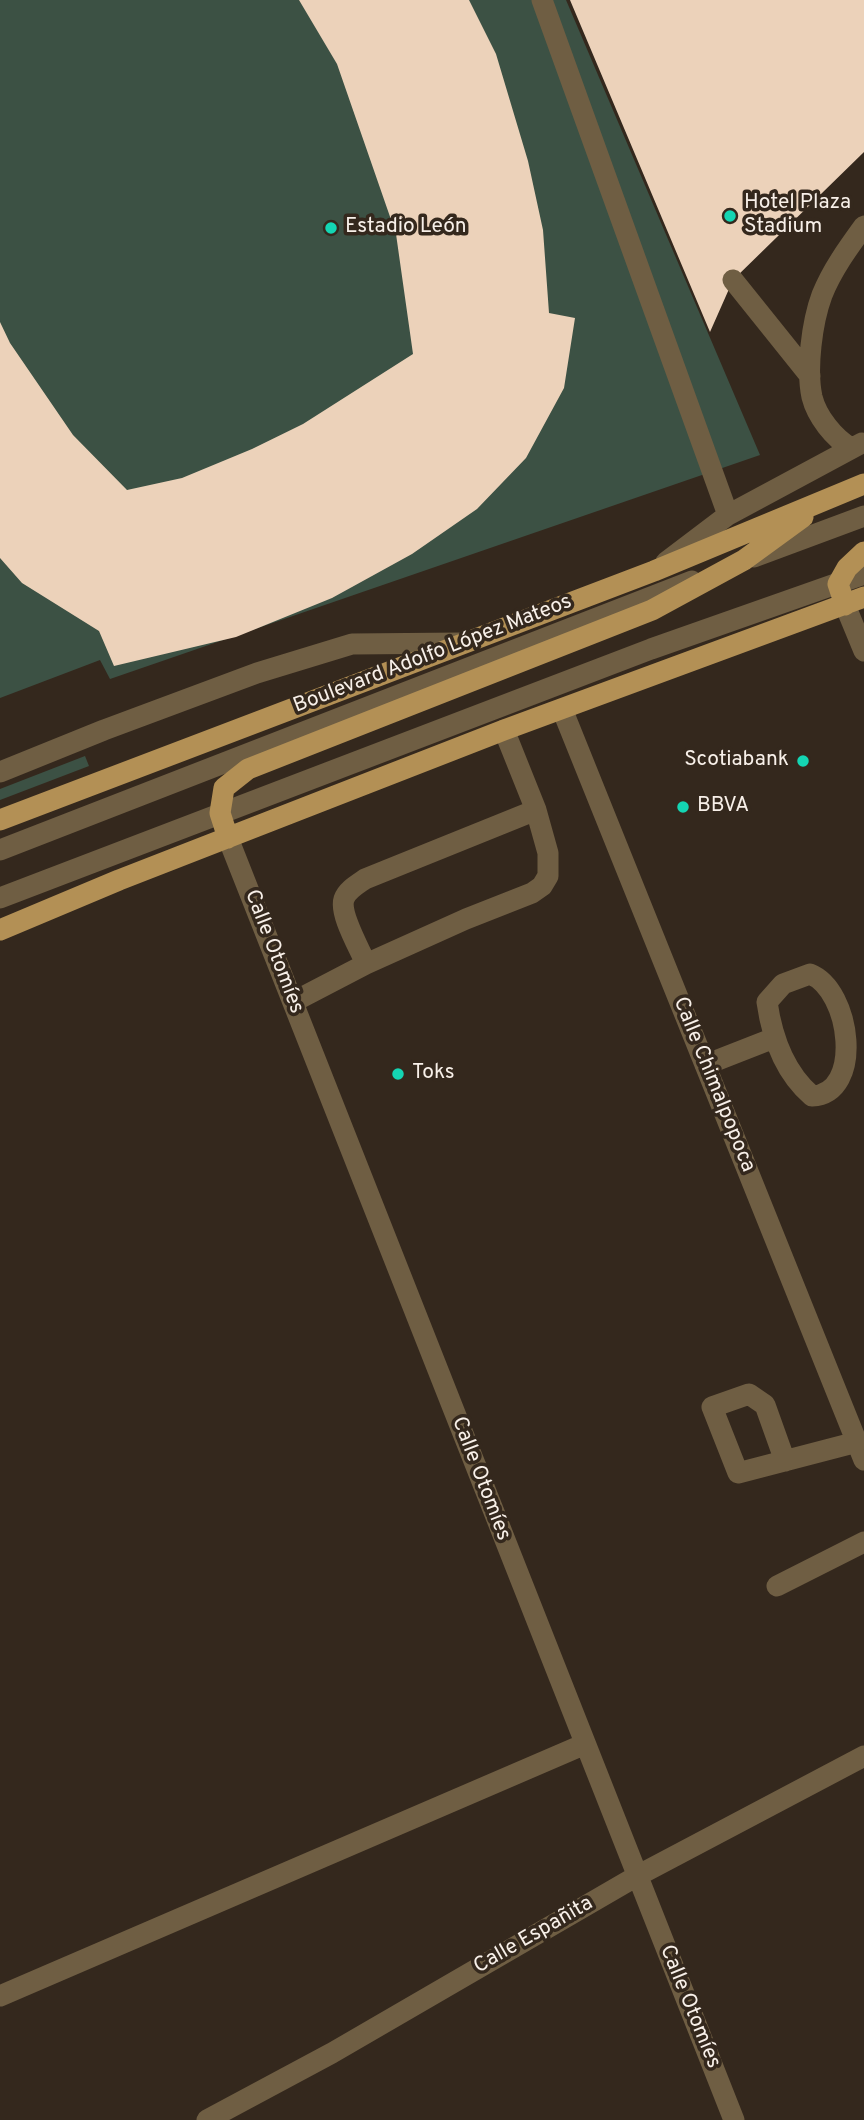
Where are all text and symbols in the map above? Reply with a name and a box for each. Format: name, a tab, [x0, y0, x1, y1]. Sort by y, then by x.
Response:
place label: Hotel Plaza Stadium	[744, 191, 851, 241]
marker: Hotel Plaza Stadium	[722, 208, 738, 224]
place label: Estadio León	[345, 215, 467, 241]
marker: Estadio León	[323, 220, 339, 236]
street label: Boulevard Adolfo López Mateos	[290, 590, 576, 720]
place label: Scotiabank	[684, 748, 789, 774]
marker: Scotiabank	[795, 753, 811, 769]
place label: BBVA	[697, 794, 749, 820]
marker: BBVA	[675, 799, 691, 815]
street label: Calle Otomíes	[238, 887, 308, 1017]
street label: Calle Chimalpopoca	[666, 994, 760, 1176]
place label: Toks	[412, 1061, 455, 1087]
marker: Toks	[390, 1066, 406, 1082]
street label: Calle Otomíes	[445, 1414, 515, 1544]
street label: Calle Españita	[470, 1892, 598, 1980]
street label: Calle Otomíes	[653, 1942, 725, 2072]

